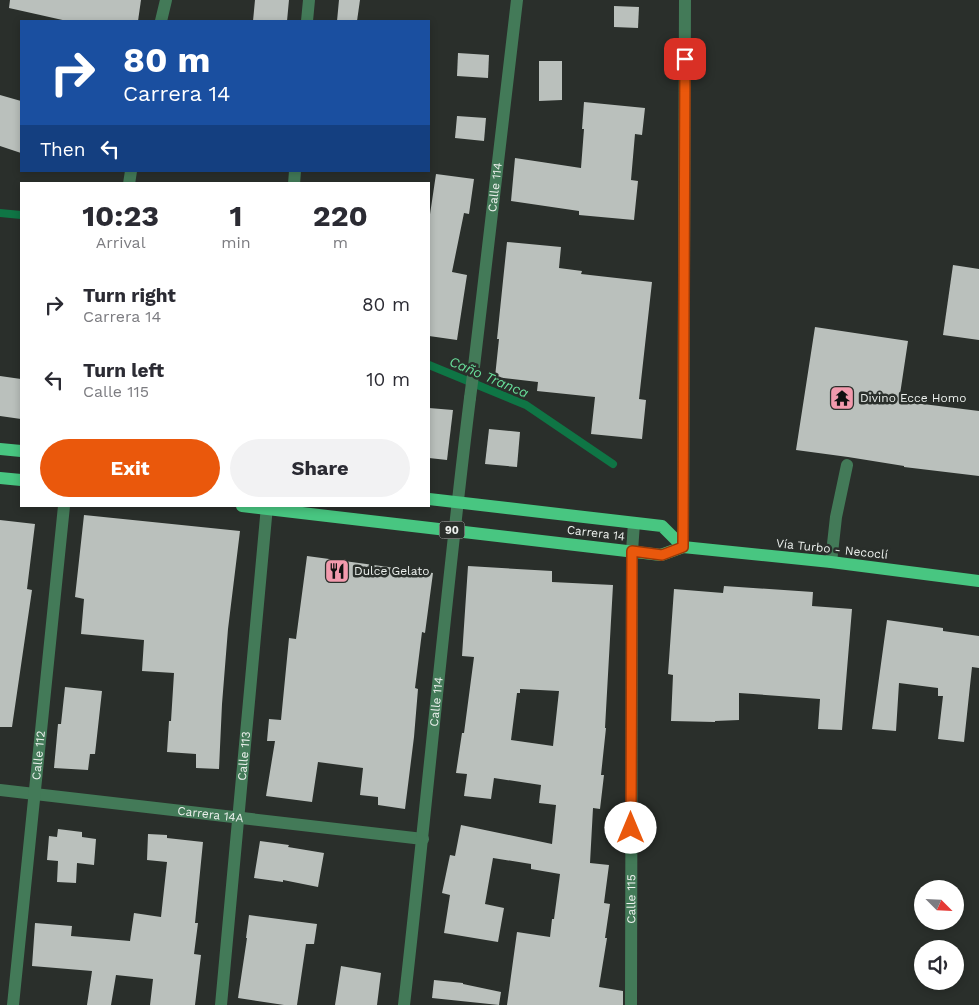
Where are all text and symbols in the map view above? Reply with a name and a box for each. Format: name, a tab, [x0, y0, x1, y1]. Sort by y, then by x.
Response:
pin	[664, 38, 706, 80]
text: 80 m	[123, 39, 210, 81]
icon: right	[40, 40, 105, 105]
icon: arrive	[671, 45, 699, 73]
text: Carrera 14	[123, 81, 231, 106]
icon: left	[96, 135, 124, 163]
text: Then	[40, 138, 86, 161]
street label: Calle 114	[485, 162, 505, 213]
text: 10:23	[82, 198, 159, 233]
text: 1	[229, 198, 242, 233]
text: 220	[313, 198, 368, 233]
text: Arrival	[96, 233, 146, 252]
text: min	[221, 233, 251, 252]
text: m	[333, 233, 348, 252]
text: Turn right	[83, 284, 176, 307]
icon: right	[40, 291, 68, 319]
text: 80 m	[362, 293, 410, 316]
text: Carrera 14	[83, 307, 161, 326]
water label: Caño Tranca	[447, 353, 531, 401]
text: Turn left	[83, 359, 164, 382]
icon: left	[40, 366, 68, 394]
text: 10 m	[366, 368, 410, 391]
text: Calle 115	[83, 382, 149, 401]
temple icon: Divino Ecce Homo	[829, 385, 855, 411]
place label: Divino Ecce Homo	[860, 391, 966, 405]
button: Exit	[40, 439, 220, 497]
button: Share	[230, 439, 410, 497]
road number: 90	[440, 522, 464, 538]
street label: Carrera 14	[566, 522, 626, 544]
street label: Vía Turbo - Necoclí	[775, 536, 889, 562]
restaurant icon: Dulce Gelato	[324, 558, 350, 584]
place label: Dulce Gelato	[354, 564, 430, 578]
street label: Calle 114	[427, 676, 446, 727]
street label: Calle 112	[29, 730, 48, 781]
street label: Calle 113	[235, 731, 253, 781]
position arrow	[604, 801, 656, 853]
street label: Carrera 14A	[177, 804, 245, 825]
street label: Calle 115	[624, 874, 638, 924]
north arrow	[914, 880, 964, 930]
map controls	[914, 880, 964, 990]
button: sound	[914, 940, 964, 990]

